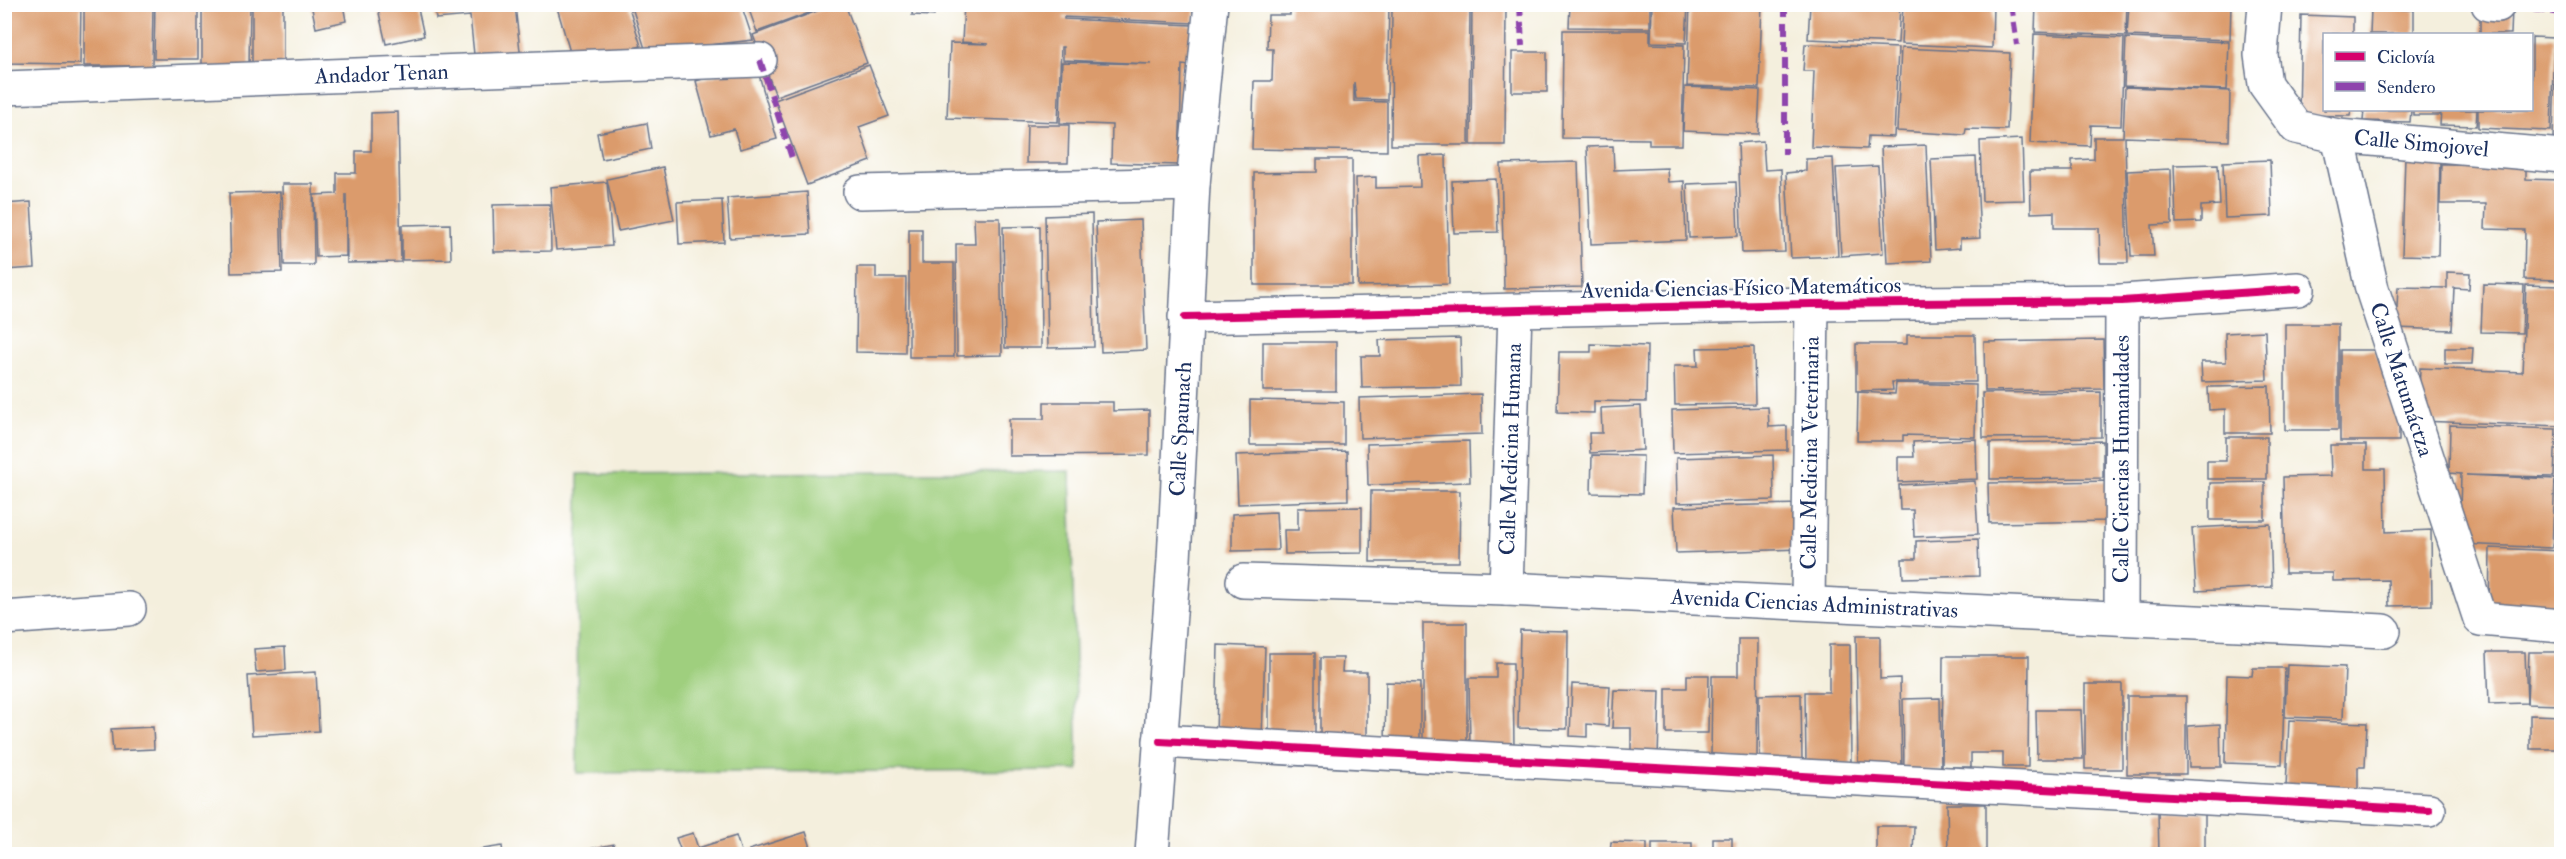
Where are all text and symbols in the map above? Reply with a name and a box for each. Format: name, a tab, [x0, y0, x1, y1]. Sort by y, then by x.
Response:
legend	[2323, 33, 2533, 111]
text: Ciclovía	[2377, 46, 2436, 69]
street label: Andador Tenan	[313, 58, 449, 91]
text: Sendero	[2377, 76, 2436, 99]
street label: Calle Simojovel	[2353, 123, 2490, 163]
street label: Avenida Ciencias Físico Matemáticos	[1580, 271, 1901, 305]
street label: Calle Matumáctza	[2363, 299, 2440, 461]
street label: Calle Medicina Veterinaria	[1794, 335, 1826, 570]
street label: Calle Ciencias Humanidades	[2107, 335, 2136, 583]
street label: Calle Medicina Humana	[1493, 342, 1528, 556]
street label: Calle Spaunach	[1163, 361, 1198, 497]
street label: Avenida Ciencias Administrativas	[1669, 583, 1959, 625]

